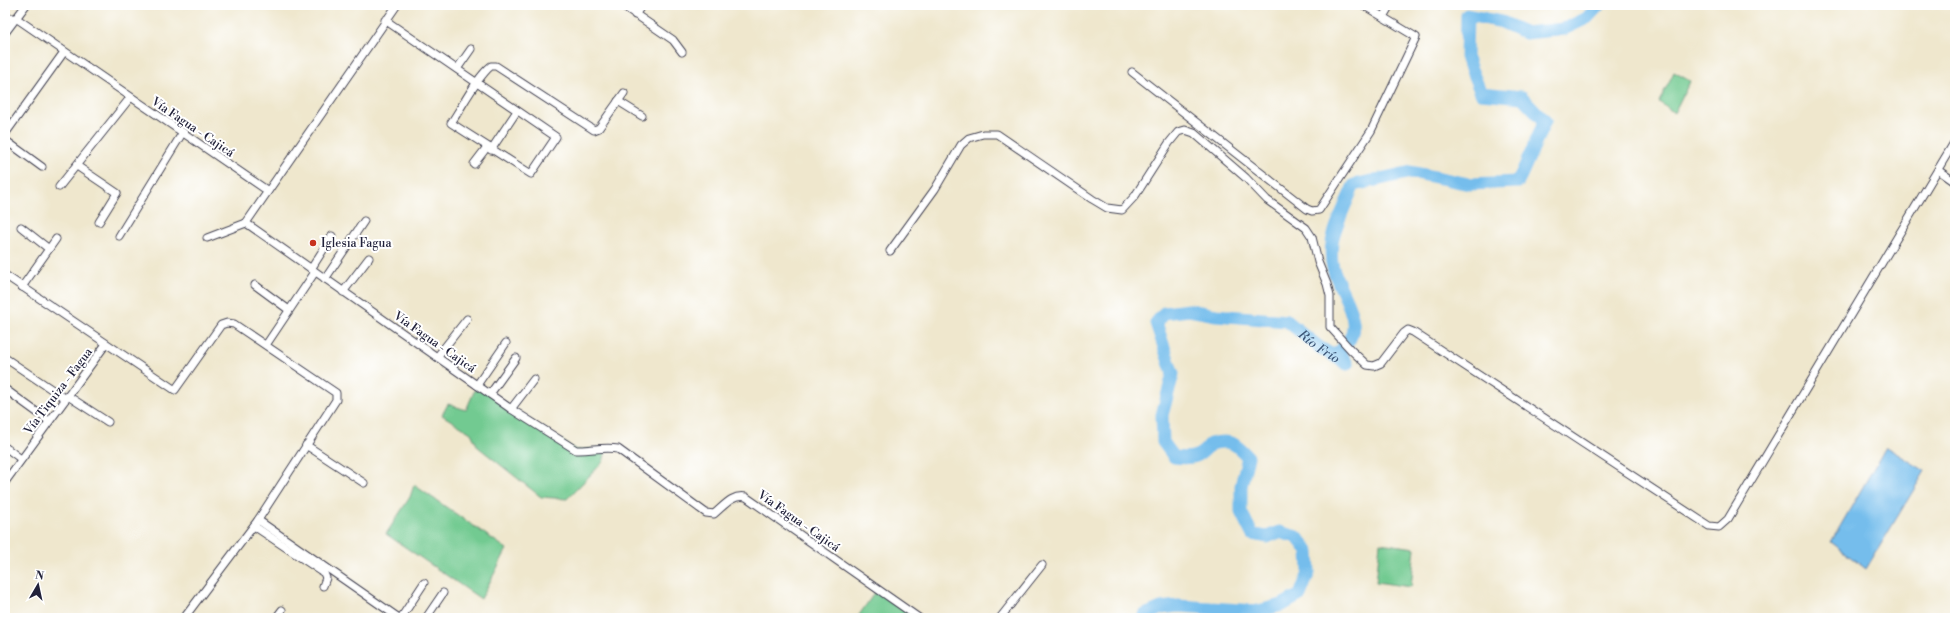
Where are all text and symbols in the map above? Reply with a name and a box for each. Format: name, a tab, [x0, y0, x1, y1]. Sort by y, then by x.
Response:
street label: Vía Fagua - Cajicá	[148, 94, 238, 161]
place label: Iglesia Fagua	[321, 236, 392, 251]
marker: Iglesia Fagua	[308, 238, 318, 248]
street label: Vía Fagua - Cajicá	[390, 308, 479, 377]
water label: Río Frío	[1294, 326, 1343, 367]
street label: Vía Tiquiza - Fagua	[20, 344, 96, 438]
street label: Vía Fagua - Cajicá	[754, 487, 843, 556]
north arrow	[18, 565, 58, 605]
text: N	[34, 569, 45, 584]

